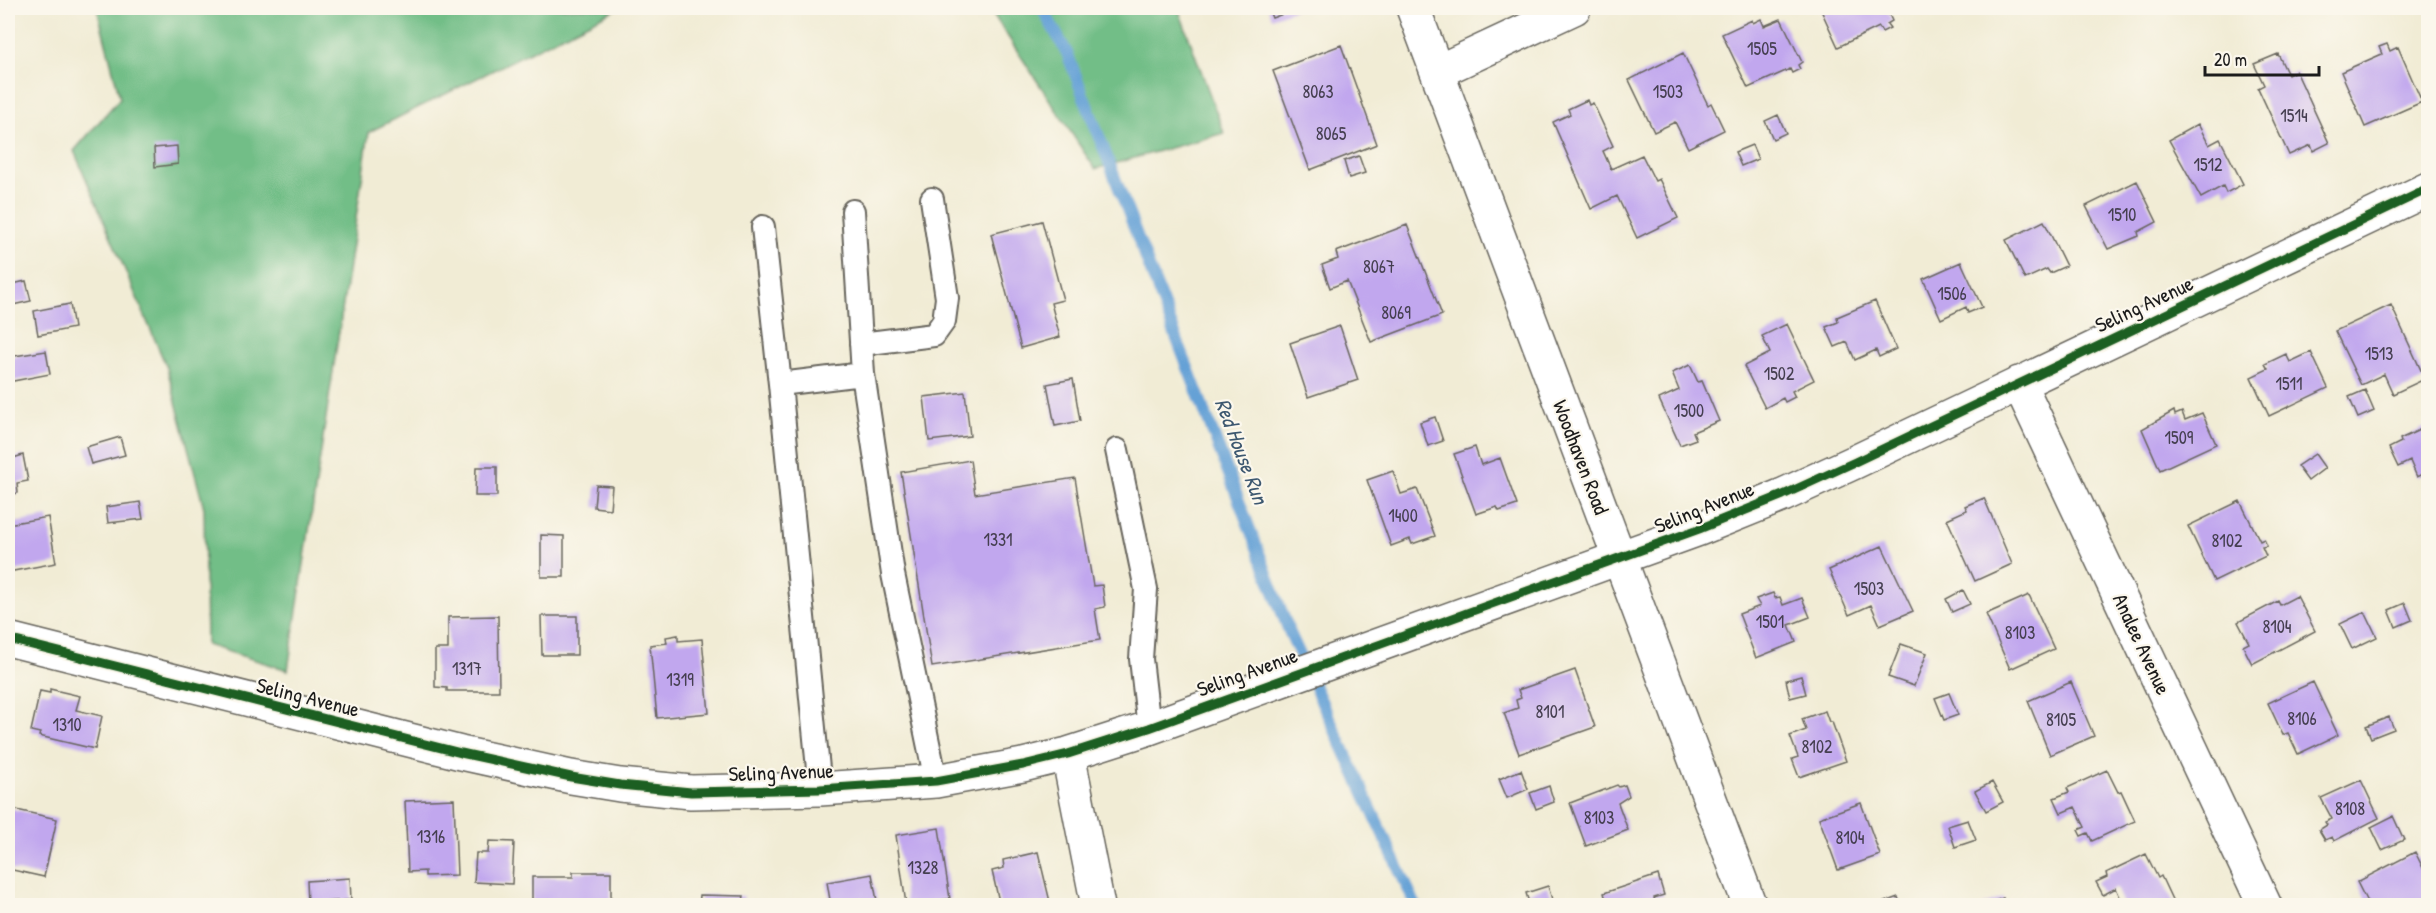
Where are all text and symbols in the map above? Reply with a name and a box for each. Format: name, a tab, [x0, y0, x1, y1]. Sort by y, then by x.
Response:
house number: 1505	[1747, 36, 1777, 61]
scale bar	[2205, 39, 2319, 77]
text: 20 m	[2214, 47, 2247, 72]
house number: 8063	[1302, 79, 1334, 104]
house number: 1503	[1653, 79, 1683, 104]
house number: 1514	[2280, 103, 2308, 128]
house number: 8065	[1316, 121, 1347, 146]
house number: 1512	[2193, 152, 2223, 177]
house number: 1510	[2108, 202, 2136, 227]
house number: 8067	[1363, 254, 1395, 279]
street label: Seling Avenue	[2090, 269, 2198, 339]
house number: 1506	[1937, 281, 1967, 306]
house number: 8069	[1381, 300, 1411, 325]
house number: 1513	[2365, 341, 2393, 366]
house number: 1502	[1764, 361, 1795, 386]
house number: 1511	[2275, 371, 2303, 396]
water label: Red House Run	[1208, 394, 1277, 510]
street label: Woodhaven Road	[1546, 396, 1616, 518]
house number: 1500	[1674, 398, 1704, 423]
house number: 1509	[2165, 425, 2194, 450]
street label: Seling Avenue	[1650, 474, 1758, 540]
house number: 1400	[1388, 503, 1418, 528]
house number: 1331	[983, 527, 1013, 552]
house number: 8102	[2212, 528, 2243, 553]
house number: 1503	[1854, 576, 1884, 601]
street label: Analee Avenue	[2106, 589, 2178, 699]
house number: 1501	[1756, 609, 1784, 634]
house number: 8104	[2262, 614, 2292, 639]
house number: 8103	[2005, 620, 2035, 645]
street label: Seling Avenue	[1193, 640, 1301, 704]
house number: 1317	[452, 656, 482, 681]
house number: 1319	[666, 667, 694, 692]
street label: Seling Avenue	[253, 670, 363, 724]
house number: 8101	[1536, 699, 1564, 724]
house number: 8106	[2287, 706, 2317, 731]
house number: 8105	[2046, 707, 2076, 732]
house number: 1310	[52, 712, 82, 737]
house number: 8102	[1802, 734, 1833, 759]
street label: Seling Avenue	[728, 756, 834, 788]
house number: 8108	[2335, 796, 2365, 821]
house number: 8103	[1584, 805, 1614, 830]
house number: 1316	[417, 824, 445, 849]
house number: 8104	[1835, 825, 1865, 850]
house number: 1328	[908, 855, 939, 880]

